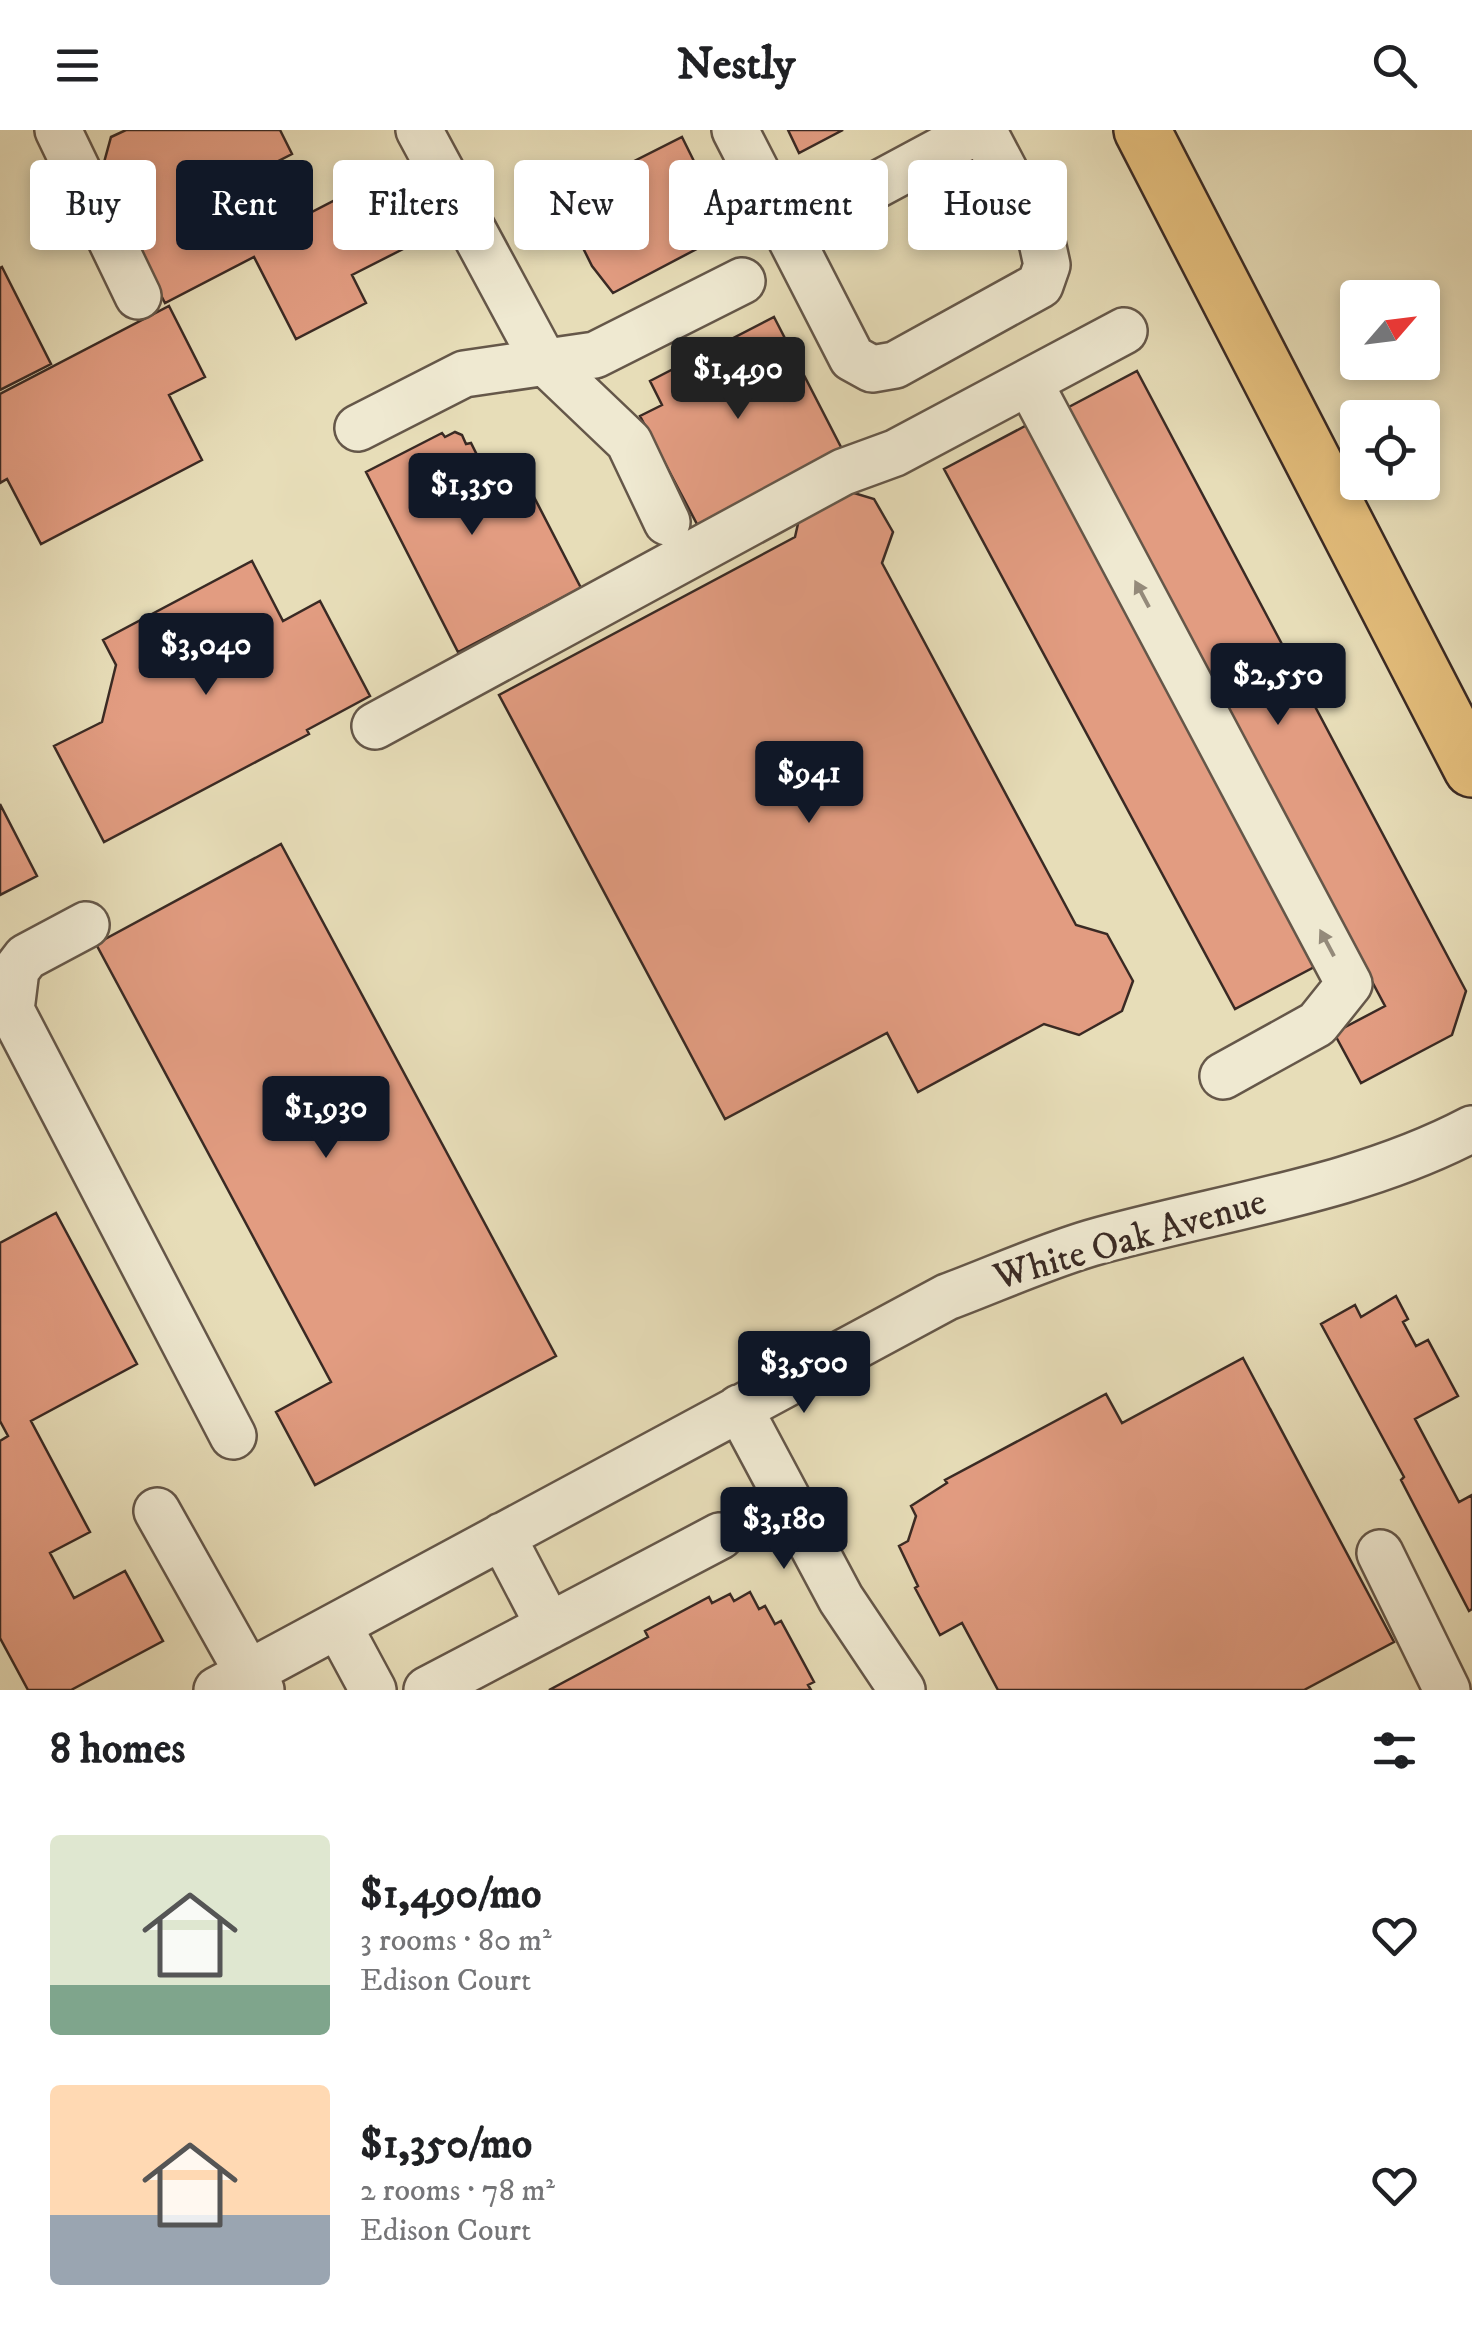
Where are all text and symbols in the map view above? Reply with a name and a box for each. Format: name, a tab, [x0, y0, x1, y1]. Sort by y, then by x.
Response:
text: Nestly	[677, 37, 795, 93]
icon: menu	[50, 38, 105, 93]
icon: search	[1367, 38, 1422, 93]
chip: Buy	[30, 160, 156, 250]
chip: Rent	[176, 160, 313, 250]
chip: Filters	[333, 160, 494, 250]
chip: New	[514, 160, 649, 250]
chip: Apartment	[669, 160, 888, 250]
chip: House	[908, 160, 1067, 250]
north arrow	[1340, 280, 1440, 380]
map controls	[1340, 280, 1440, 500]
pin: $1,490	[657, 337, 819, 422]
text: $1,490	[693, 349, 783, 389]
button: locate	[1340, 400, 1440, 500]
pin: $1,350	[391, 453, 553, 538]
text: $1,350	[431, 465, 513, 505]
one-way arrow	[1134, 580, 1151, 609]
pin: $3,040	[125, 613, 287, 698]
text: $3,040	[161, 625, 251, 665]
pin: $2,550	[1197, 643, 1359, 728]
text: $2,550	[1233, 655, 1323, 695]
pin: $941	[750, 741, 868, 826]
text: $941	[777, 753, 841, 793]
one-way arrow	[1319, 929, 1336, 958]
pin: $1,930	[245, 1076, 407, 1161]
text: $1,930	[285, 1088, 367, 1128]
street label: White Oak Avenue	[987, 1178, 1272, 1302]
pin: $3,500	[723, 1331, 885, 1416]
text: $3,500	[760, 1343, 848, 1383]
pin: $3,180	[703, 1487, 865, 1572]
text: $3,180	[743, 1499, 826, 1539]
icon: filters	[1367, 1723, 1422, 1778]
text: 8 homes	[50, 1724, 185, 1776]
text: $1,490/mo	[360, 1869, 541, 1921]
icon: home	[130, 1875, 250, 1995]
icon: heart	[1367, 1908, 1422, 1963]
text: 3 rooms · 80 m²	[360, 1921, 552, 1961]
text: Edison Court	[360, 1961, 531, 2001]
text: $1,350/mo	[360, 2119, 532, 2171]
icon: home	[130, 2125, 250, 2245]
icon: heart	[1367, 2158, 1422, 2213]
text: 2 rooms · 78 m²	[360, 2171, 555, 2211]
text: Edison Court	[360, 2211, 531, 2251]

